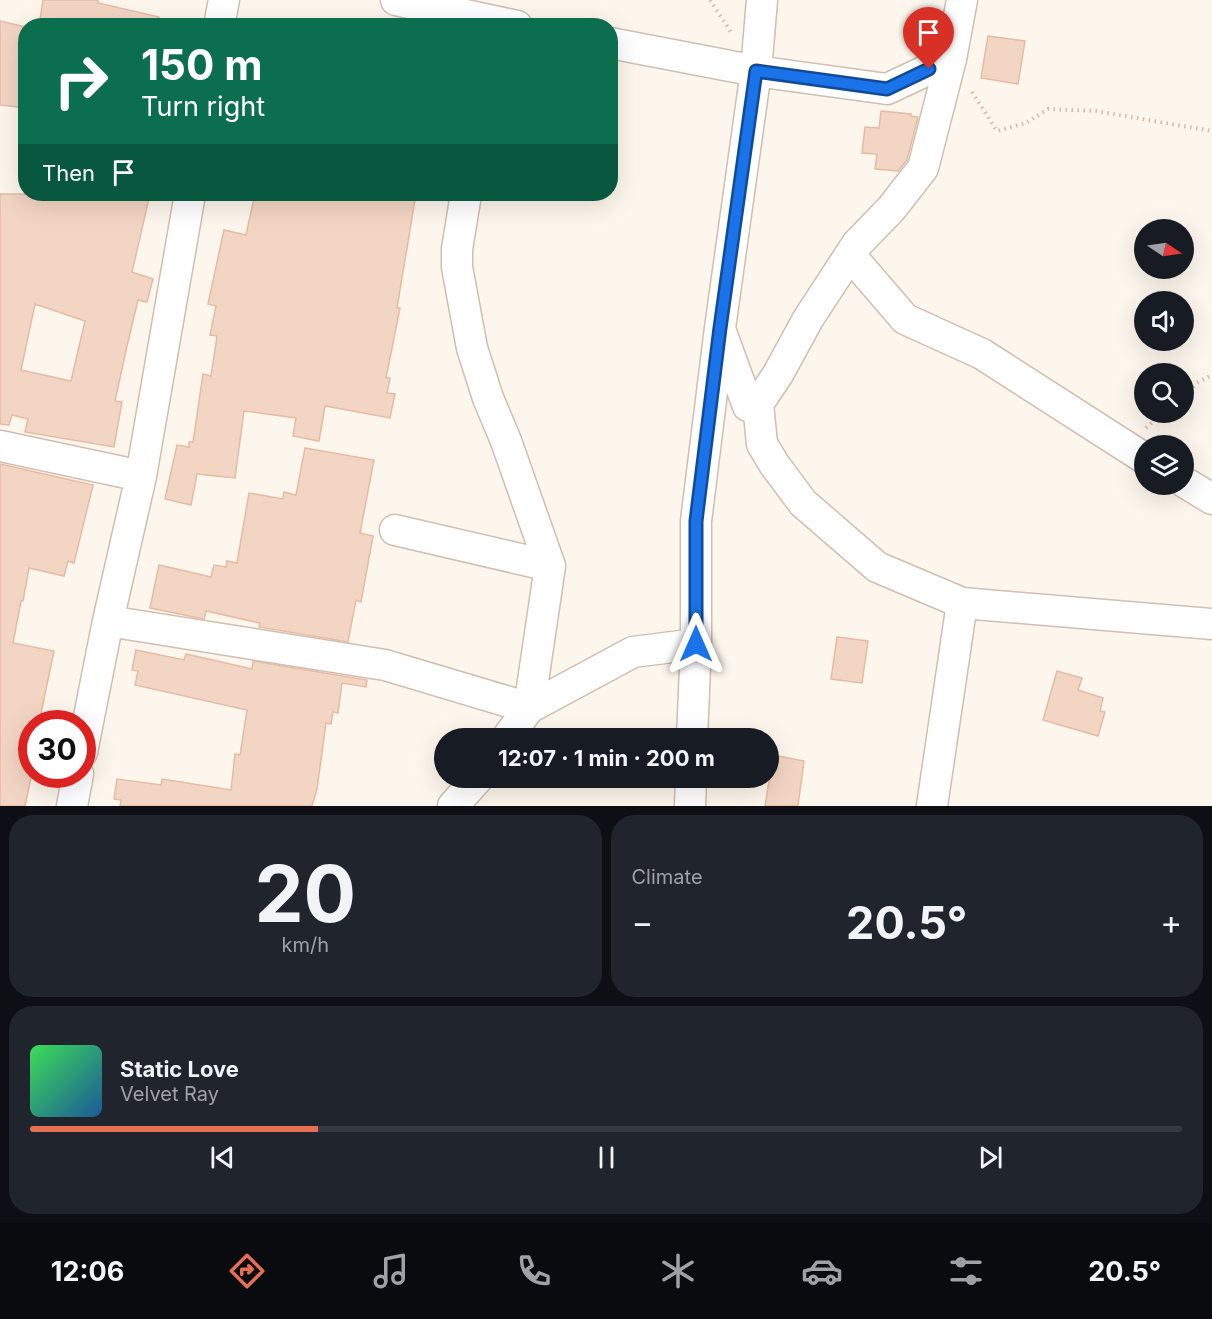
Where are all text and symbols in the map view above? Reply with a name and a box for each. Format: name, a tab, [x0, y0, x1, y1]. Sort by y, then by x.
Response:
pin	[903, 7, 954, 69]
icon: arrive	[912, 16, 945, 49]
text: 150 m	[141, 39, 263, 90]
icon: right	[42, 42, 120, 120]
text: Turn right	[141, 90, 265, 123]
icon: arrive	[107, 156, 140, 189]
text: Then	[42, 160, 95, 186]
north arrow	[1134, 219, 1194, 279]
map controls	[1134, 219, 1194, 495]
button: sound	[1134, 291, 1194, 351]
button: search	[1134, 363, 1194, 423]
button: layers	[1134, 435, 1194, 495]
position arrow	[664, 612, 728, 676]
speed limit sign: 30	[18, 710, 96, 788]
text: 12:07 · 1 min · 200 m	[498, 745, 715, 771]
text: 20	[254, 846, 356, 941]
text: Climate	[632, 865, 703, 889]
text: 20.5°	[846, 895, 967, 950]
text: −	[632, 902, 653, 942]
text: +	[1160, 902, 1182, 942]
text: km/h	[281, 933, 329, 957]
text: Static Love	[120, 1056, 239, 1082]
text: Velvet Ray	[120, 1082, 219, 1106]
icon: previous	[206, 1141, 239, 1174]
icon: pause	[590, 1141, 623, 1174]
icon: next	[974, 1141, 1007, 1174]
icon: directions	[226, 1250, 268, 1292]
icon: music	[370, 1250, 412, 1292]
icon: phone	[513, 1250, 555, 1292]
icon: climate	[657, 1250, 699, 1292]
icon: car	[801, 1250, 843, 1292]
icon: filters	[945, 1250, 987, 1292]
text: 12:06	[51, 1255, 124, 1288]
text: 20.5°	[1088, 1255, 1161, 1288]

